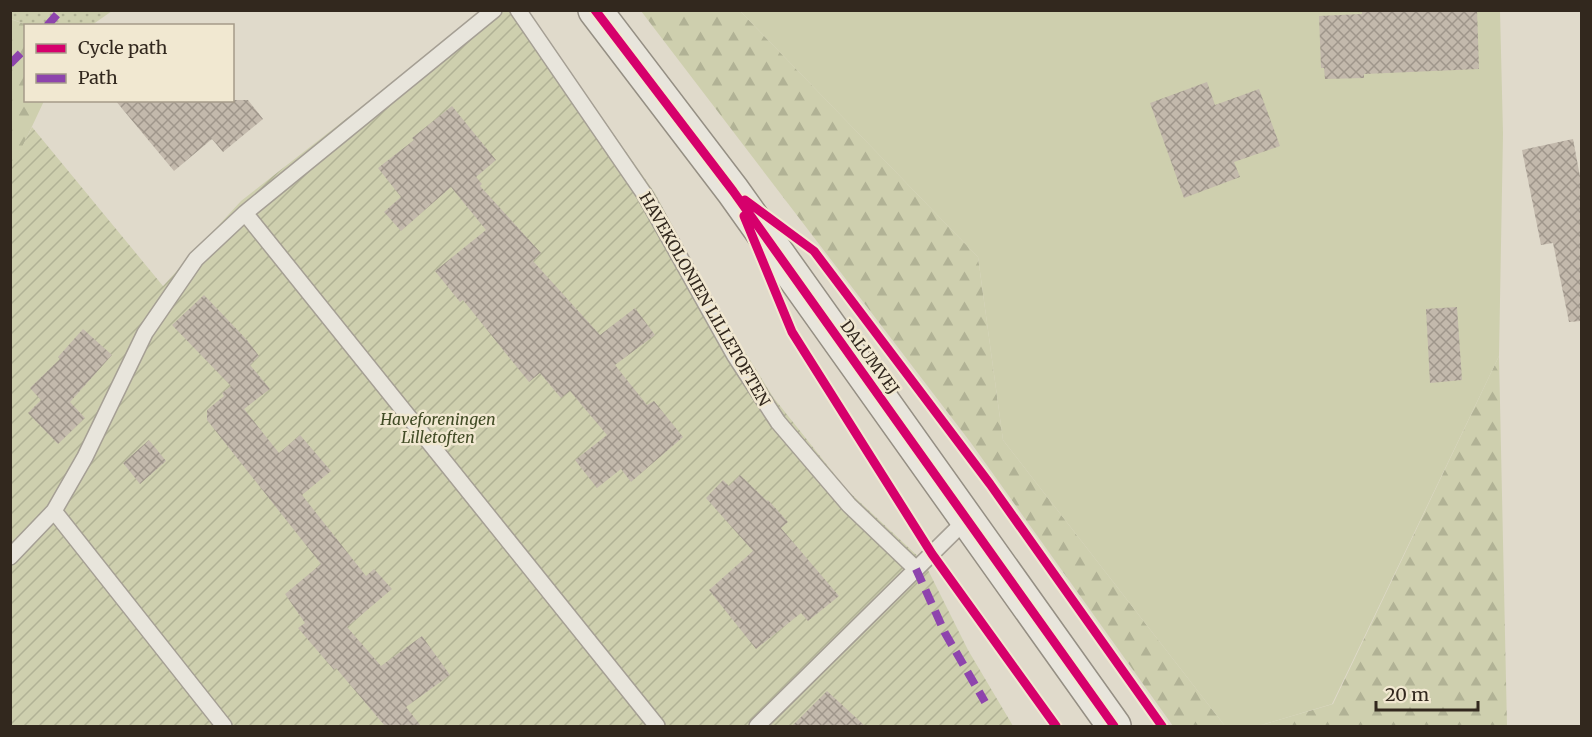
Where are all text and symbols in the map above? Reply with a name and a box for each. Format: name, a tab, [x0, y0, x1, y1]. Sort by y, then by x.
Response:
legend	[24, 24, 234, 102]
text: Cycle path	[78, 36, 168, 59]
text: Path	[78, 66, 118, 89]
street label: HAVEKOLONIEN LILLETOFTEN	[635, 188, 775, 410]
street label: DALUMVEJ	[836, 316, 904, 398]
park label: Haveforeningen Lilletoften	[379, 409, 496, 447]
scale bar	[1376, 674, 1478, 712]
text: 20 m	[1385, 683, 1429, 706]

